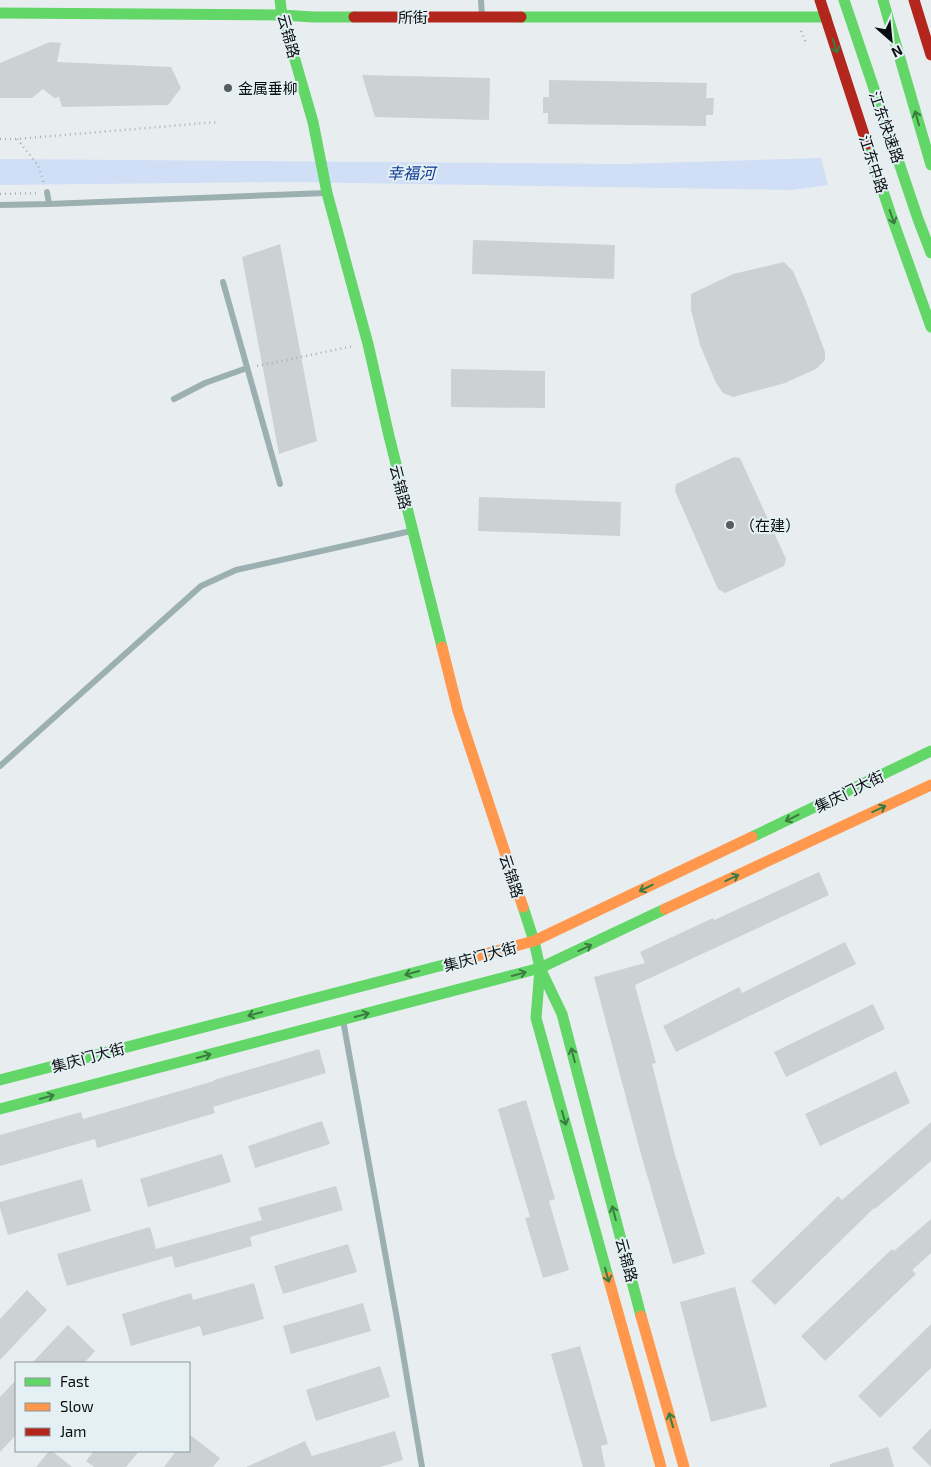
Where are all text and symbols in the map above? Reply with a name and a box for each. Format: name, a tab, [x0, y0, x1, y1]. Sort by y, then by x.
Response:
street label: 所街	[398, 8, 428, 26]
street label: 云锦路	[274, 12, 304, 60]
north arrow	[866, 15, 916, 65]
one-way arrow	[831, 38, 841, 54]
text: N	[889, 42, 905, 62]
place label: 金属垂柳	[238, 79, 298, 97]
marker: 金属垂柳	[222, 82, 234, 94]
street label: 江东快速路	[866, 89, 908, 165]
one-way arrow	[912, 111, 922, 127]
street label: 江东中路	[856, 133, 892, 195]
water label: 幸福河	[387, 163, 438, 182]
one-way arrow	[888, 209, 897, 224]
street label: 云锦路	[387, 463, 415, 511]
place label: （在建）	[740, 516, 800, 534]
marker: （在建）	[724, 519, 736, 531]
street label: 集庆门大街	[811, 766, 887, 816]
one-way arrow	[871, 804, 886, 813]
one-way arrow	[785, 814, 800, 823]
street label: 云锦路	[496, 852, 528, 900]
one-way arrow	[724, 873, 739, 883]
one-way arrow	[639, 884, 654, 893]
street label: 集庆门大街	[441, 938, 519, 974]
one-way arrow	[577, 942, 592, 952]
one-way arrow	[404, 969, 420, 978]
one-way arrow	[510, 969, 526, 978]
one-way arrow	[247, 1010, 263, 1019]
one-way arrow	[353, 1010, 369, 1019]
street label: 集庆门大街	[49, 1039, 127, 1075]
one-way arrow	[568, 1048, 577, 1064]
one-way arrow	[196, 1051, 212, 1060]
one-way arrow	[39, 1092, 55, 1101]
one-way arrow	[559, 1110, 569, 1126]
one-way arrow	[609, 1205, 619, 1221]
street label: 云锦路	[612, 1236, 642, 1284]
one-way arrow	[603, 1266, 612, 1282]
legend	[15, 1362, 190, 1452]
text: Fast	[60, 1372, 90, 1390]
text: Slow	[60, 1397, 94, 1415]
one-way arrow	[665, 1413, 675, 1429]
text: Jam	[60, 1422, 86, 1440]

